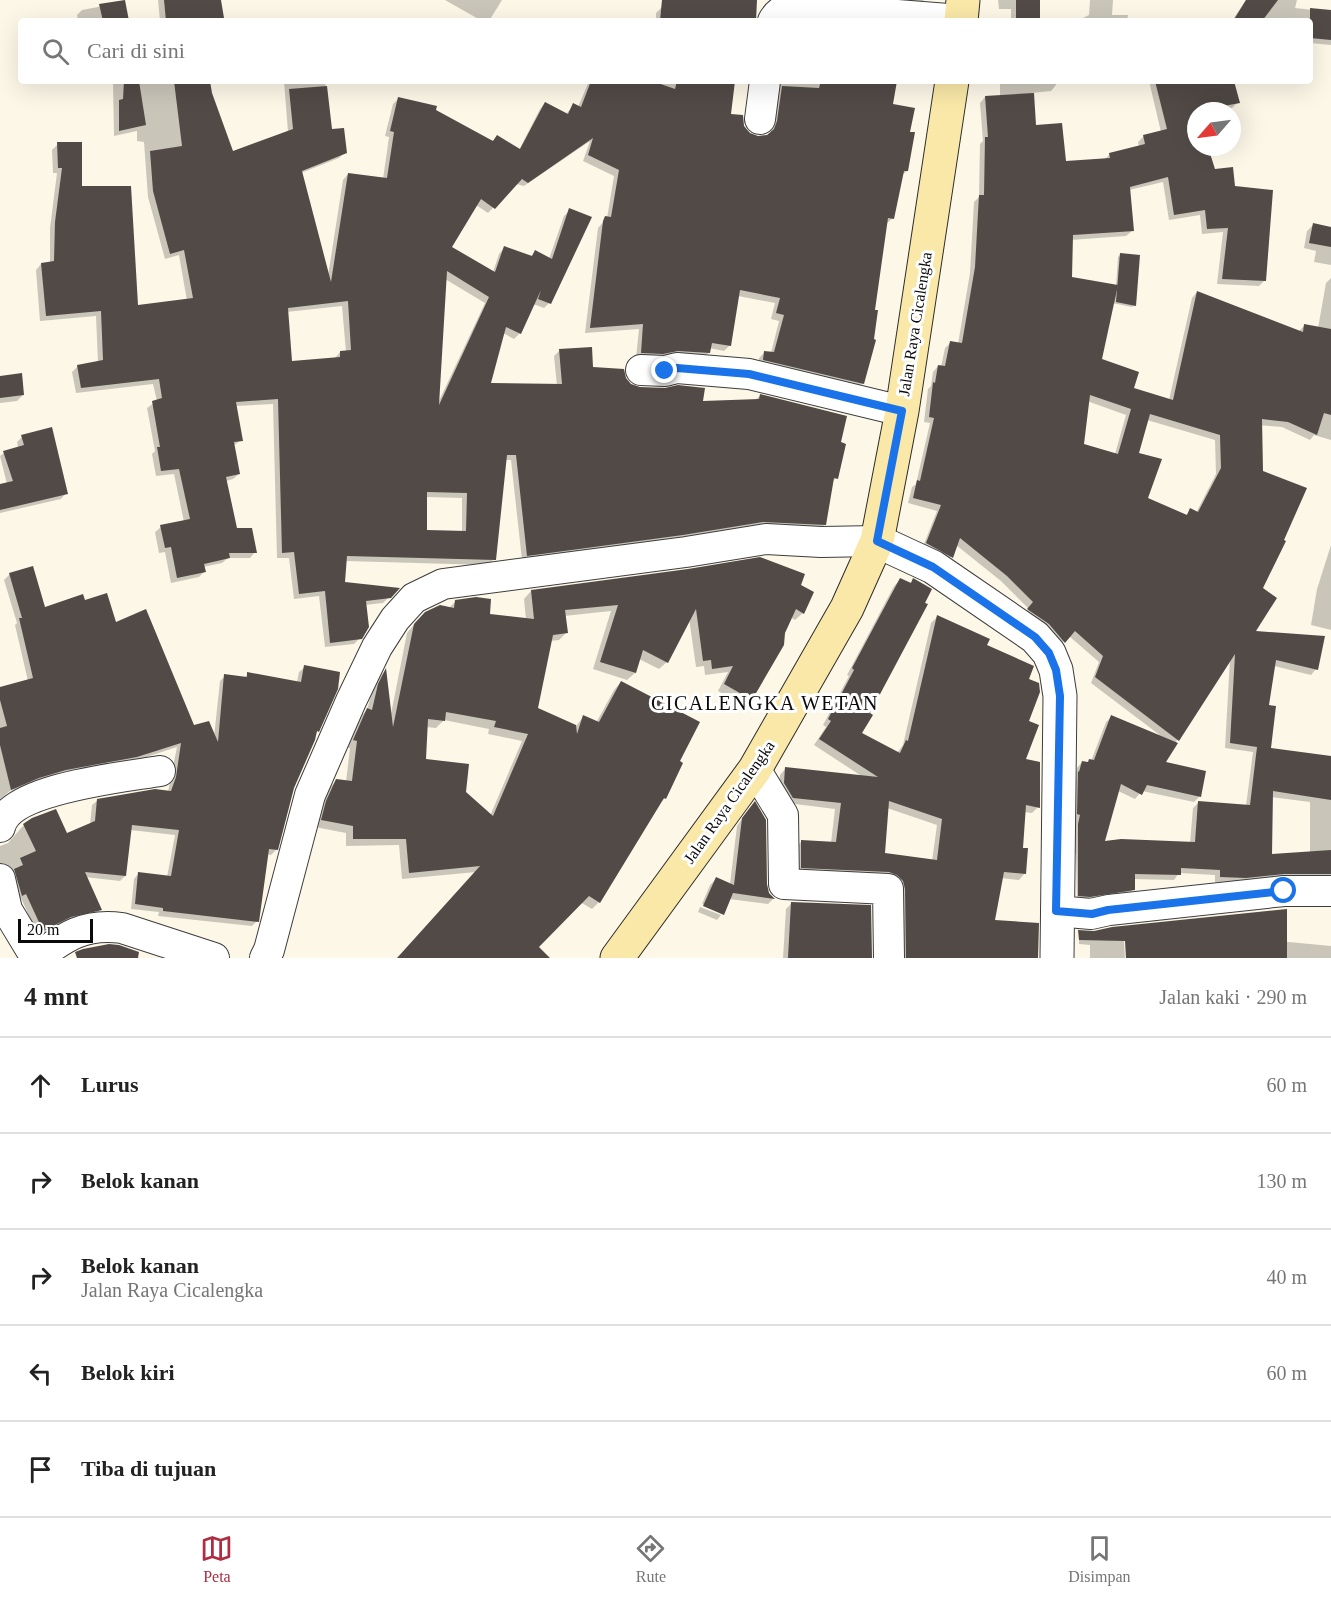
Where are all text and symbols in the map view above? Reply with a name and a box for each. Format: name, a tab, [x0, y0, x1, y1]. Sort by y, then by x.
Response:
search box	[18, 18, 1313, 84]
icon: search	[39, 35, 72, 68]
text: Cari di sini	[87, 38, 185, 63]
north arrow	[1187, 102, 1241, 156]
street label: Jalan Raya Cicalengka	[895, 251, 936, 397]
route end	[651, 357, 677, 383]
district label: CICALENGKA WETAN	[651, 692, 879, 714]
street label: Jalan Raya Cicalengka	[680, 737, 779, 867]
route start	[1270, 877, 1296, 903]
scale bar	[18, 916, 93, 944]
text: 20 m	[27, 921, 59, 938]
text: 4 mnt	[24, 982, 88, 1011]
text: Jalan kaki · 290 m	[1159, 986, 1307, 1008]
icon: ahead	[24, 1069, 57, 1102]
text: Lurus	[81, 1072, 138, 1097]
text: 60 m	[1266, 1074, 1307, 1096]
icon: right	[24, 1165, 57, 1198]
text: Belok kanan	[81, 1168, 199, 1193]
text: 130 m	[1256, 1170, 1307, 1192]
text: Belok kanan	[81, 1253, 199, 1278]
icon: right	[24, 1261, 57, 1294]
text: 40 m	[1266, 1266, 1307, 1288]
text: Jalan Raya Cicalengka	[81, 1279, 263, 1301]
icon: left	[24, 1357, 57, 1390]
text: Belok kiri	[81, 1360, 175, 1385]
text: 60 m	[1266, 1362, 1307, 1384]
icon: arrive	[24, 1453, 57, 1486]
text: Tiba di tujuan	[81, 1456, 216, 1481]
tab: Peta	[200, 1532, 233, 1586]
tab: Rute	[634, 1532, 667, 1586]
tab: Disimpan	[1068, 1532, 1131, 1586]

